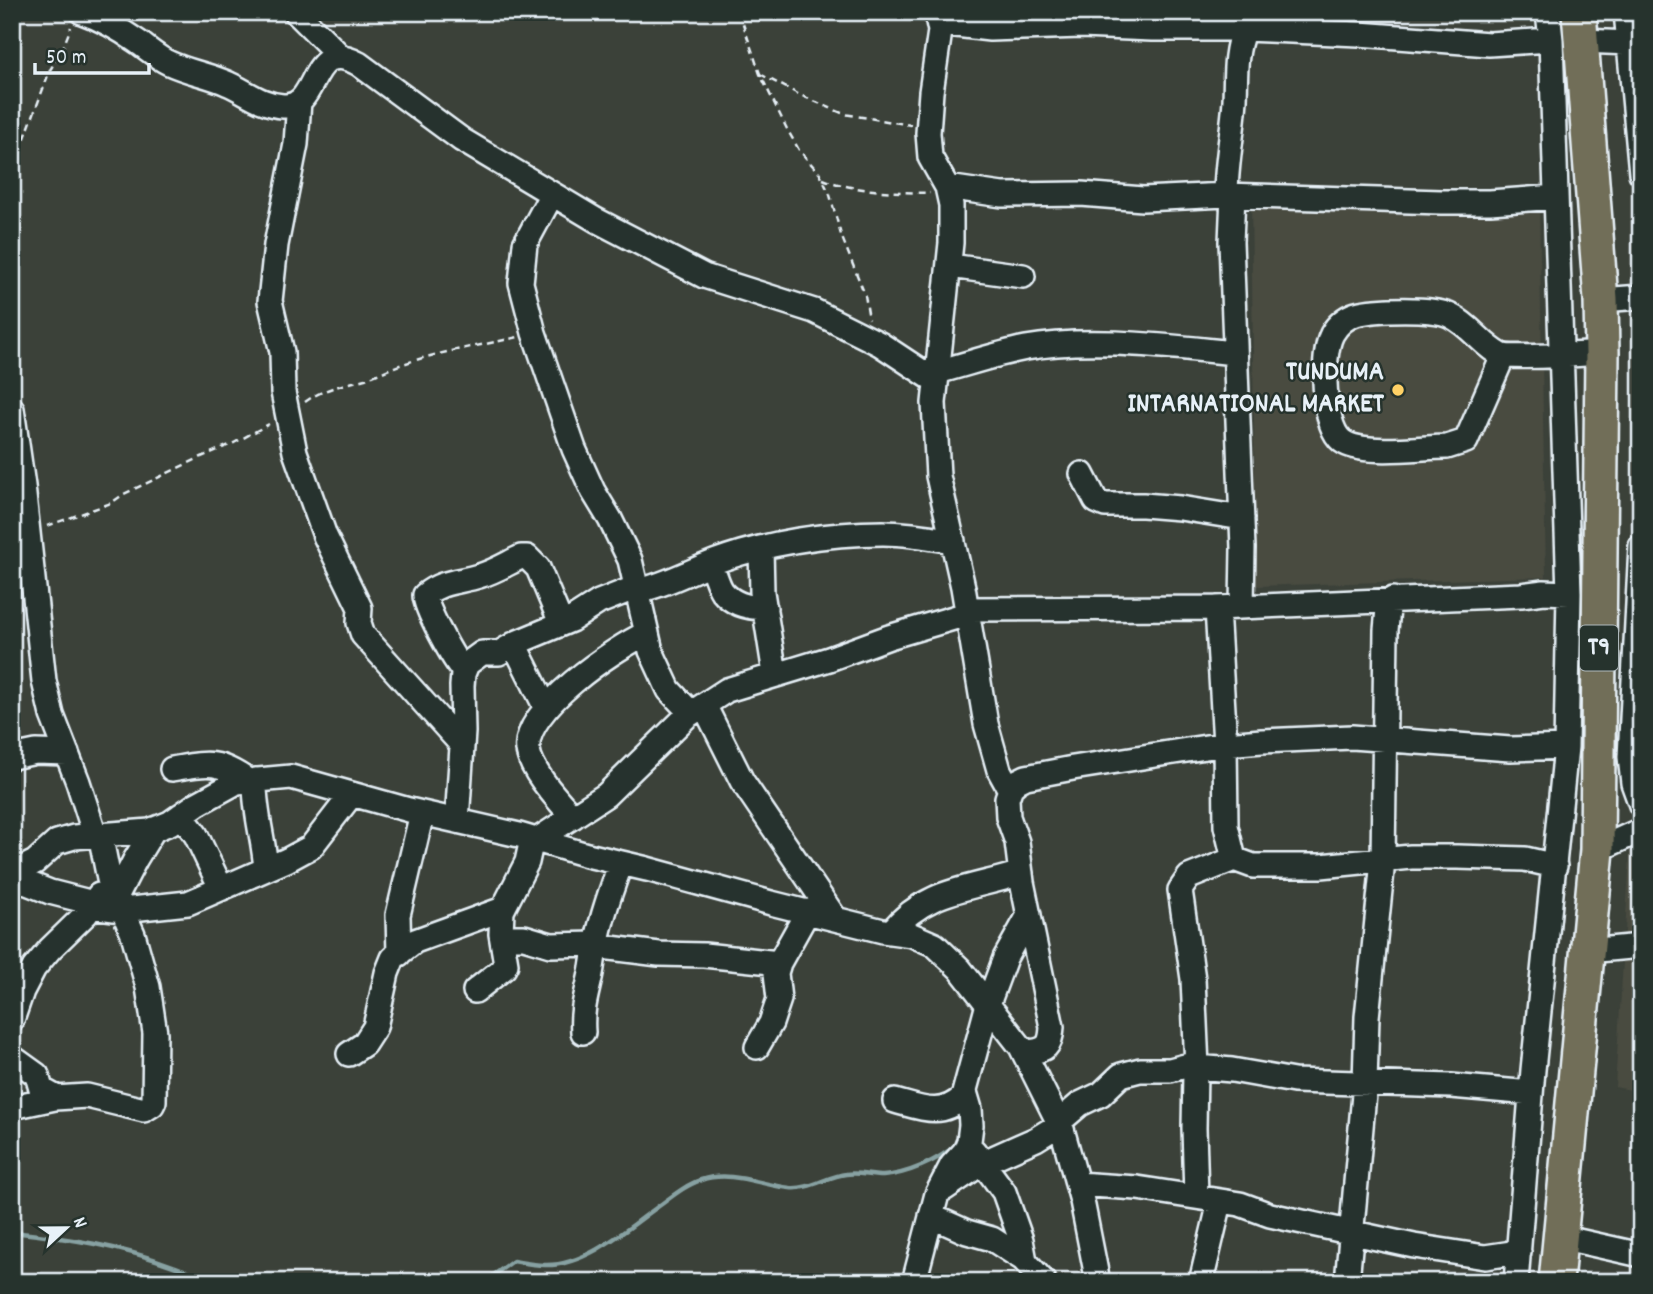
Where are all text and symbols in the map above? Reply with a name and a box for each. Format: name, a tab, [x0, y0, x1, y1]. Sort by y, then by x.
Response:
scale bar	[35, 32, 149, 76]
text: 50 m	[46, 44, 86, 74]
place label: TUNDUMA INTARNATIONAL MARKET	[1127, 354, 1385, 426]
marker: TUNDUMA INTARNATIONAL MARKET	[1390, 382, 1406, 398]
road number: T9	[1580, 626, 1618, 670]
north arrow	[32, 1192, 102, 1262]
text: N	[64, 1214, 93, 1232]

